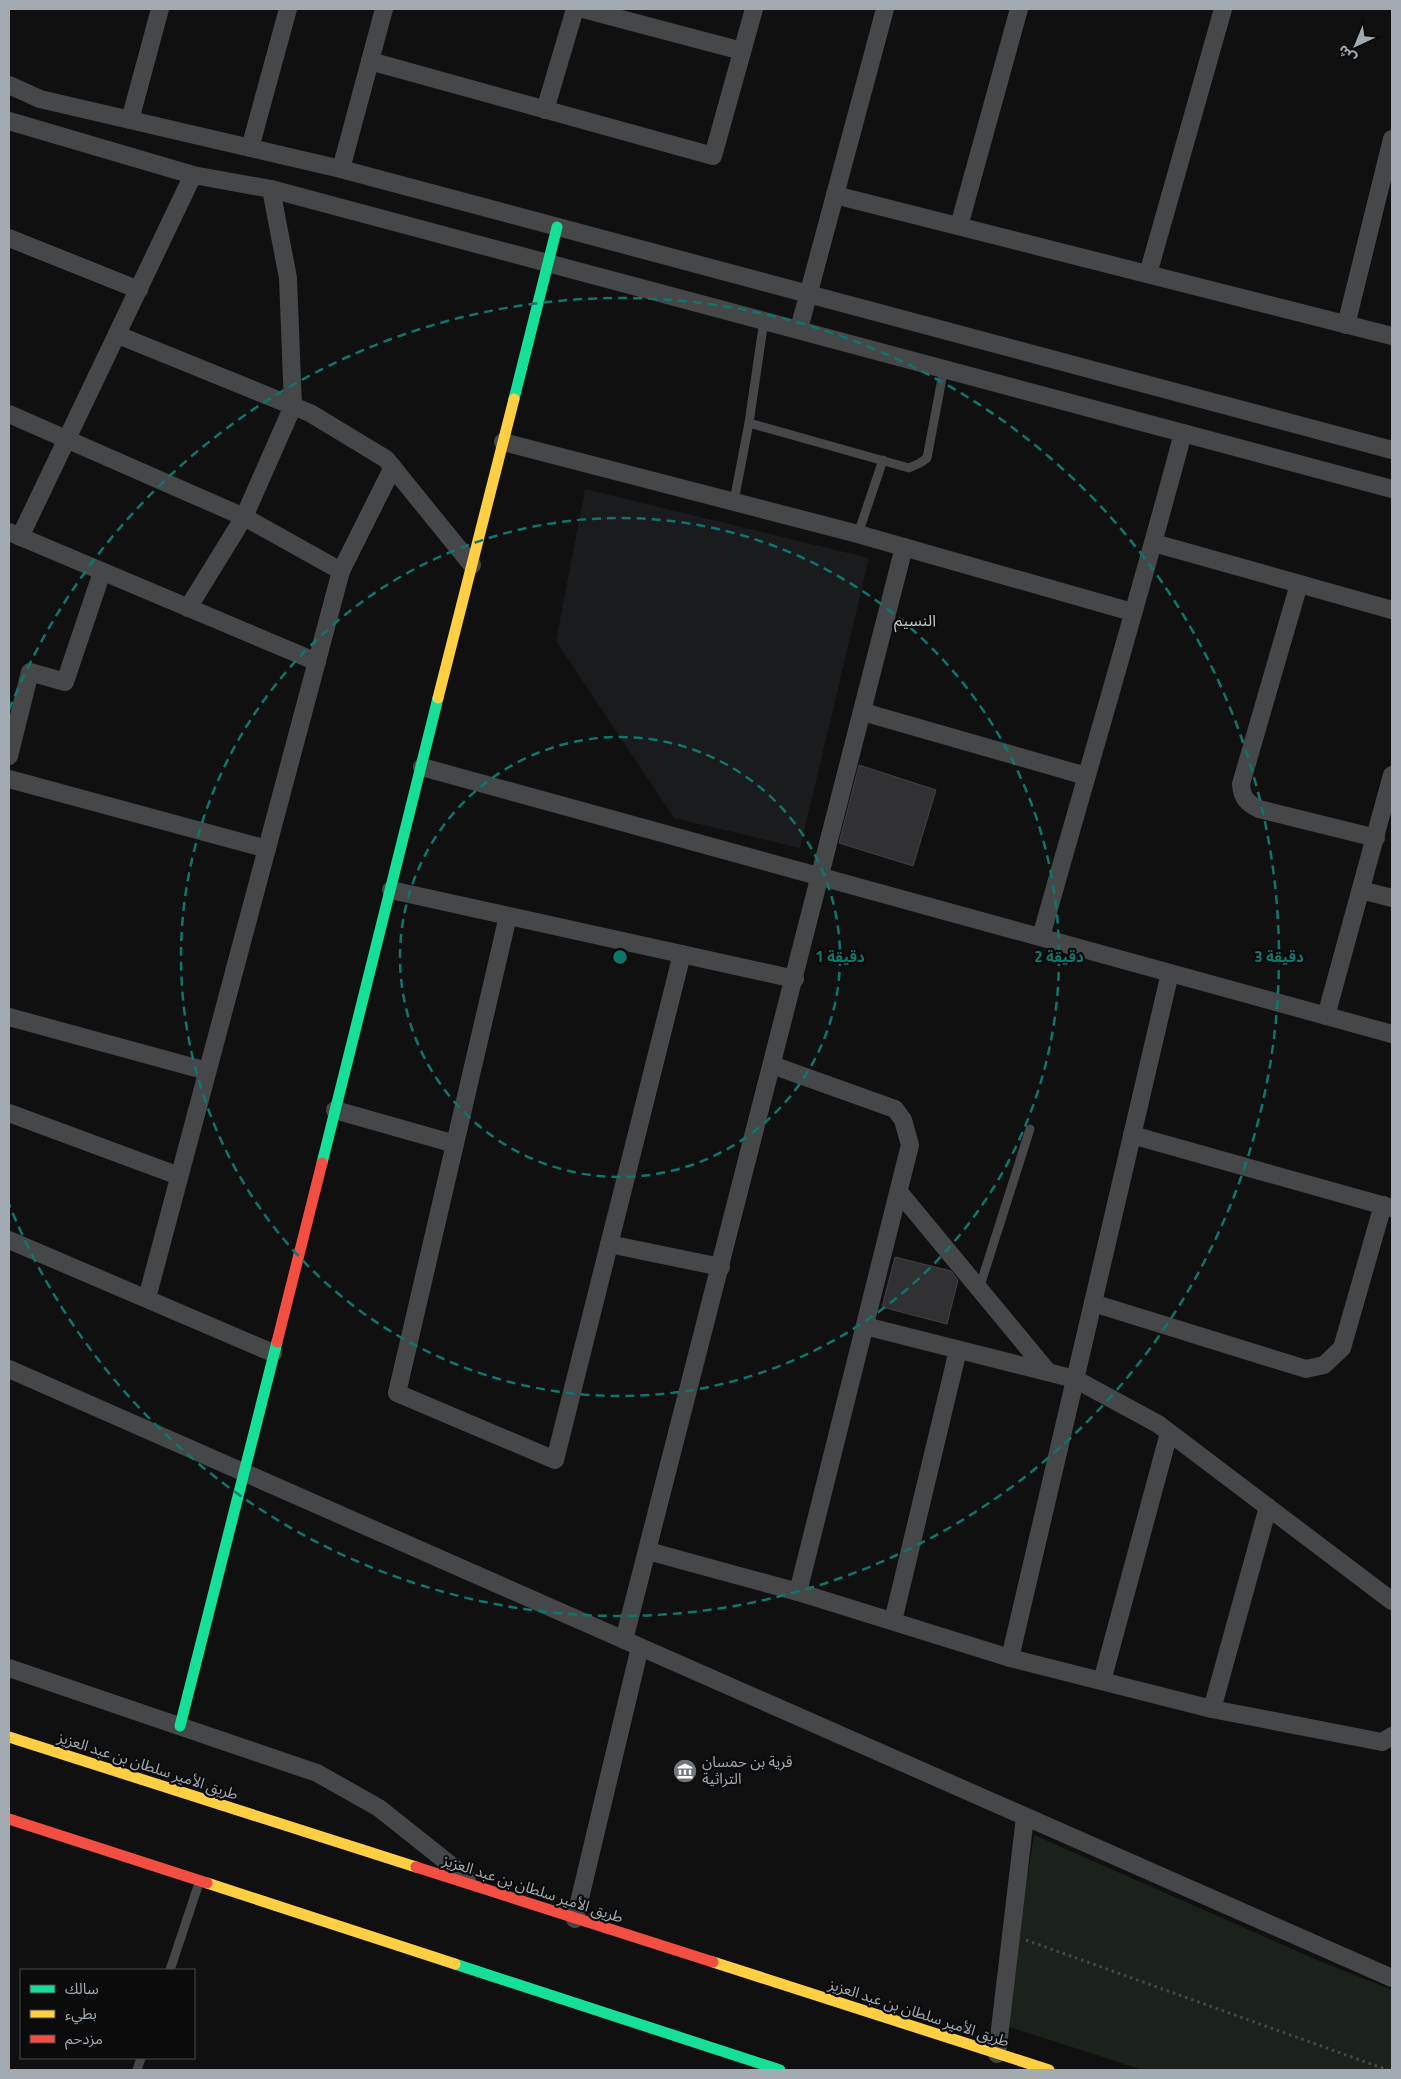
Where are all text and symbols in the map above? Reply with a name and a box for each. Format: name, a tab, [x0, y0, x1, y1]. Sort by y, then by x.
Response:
north arrow	[1331, 20, 1381, 70]
text: ش	[1332, 40, 1361, 69]
district label: النسيم	[894, 608, 936, 633]
text: 1 دقيقة	[815, 945, 865, 968]
text: 2 دقيقة	[1034, 945, 1084, 968]
text: 3 دقيقة	[1254, 945, 1304, 968]
centre of rings	[611, 948, 629, 966]
street label: طريق الأمير سلطان بن عبد العزيز	[54, 1725, 242, 1806]
place label: قرية بن حمسان التراثية	[702, 1750, 793, 1790]
museum icon: قرية بن حمسان التراثية	[672, 1758, 698, 1784]
street label: طريق الأمير سلطان بن عبد العزيز	[439, 1848, 627, 1929]
legend	[20, 1969, 195, 2059]
street label: طريق الأمير سلطان بن عبد العزيز	[825, 1972, 1013, 2053]
text: سالك	[65, 1977, 99, 2000]
text: بطيء	[65, 2002, 97, 2025]
text: مزدحم	[65, 2027, 103, 2050]

